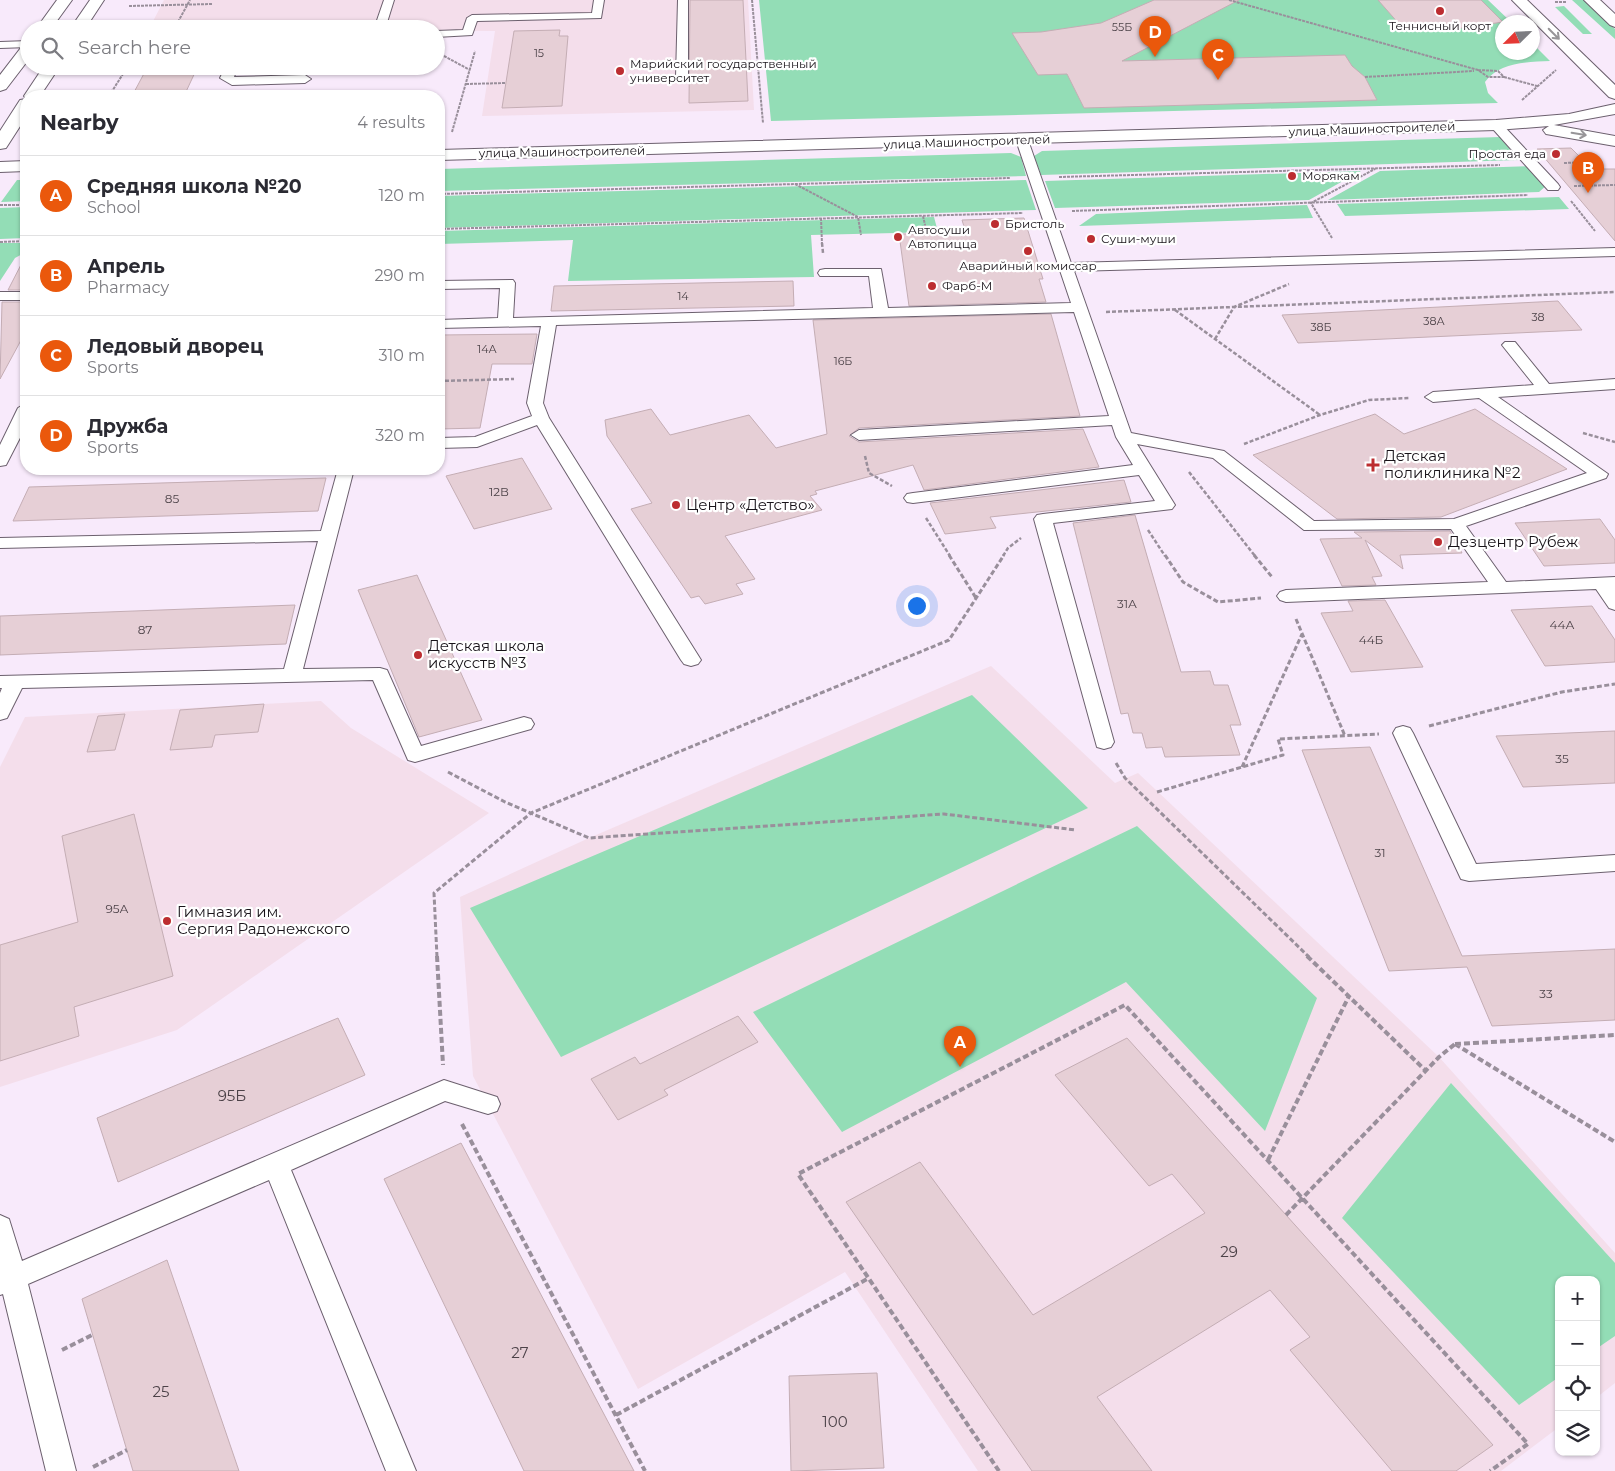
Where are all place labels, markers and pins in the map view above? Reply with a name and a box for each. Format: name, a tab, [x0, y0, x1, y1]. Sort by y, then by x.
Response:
marker: Теннисный корт	[1434, 5, 1446, 17]
pin: D	[1139, 16, 1171, 57]
place label: Теннисный корт	[1389, 18, 1491, 33]
pin: C	[1202, 39, 1234, 80]
place label: Марийский государственный университет	[629, 56, 817, 85]
marker: Марийский государственный университет	[614, 65, 626, 77]
place label: Простая еда	[1468, 146, 1546, 161]
marker: Простая еда	[1550, 148, 1562, 160]
pin: B	[1572, 152, 1604, 193]
place label: Морякам	[1302, 168, 1360, 183]
marker: Морякам	[1286, 170, 1298, 182]
place label: Бристоль	[1005, 216, 1064, 231]
marker: Бристоль	[989, 218, 1001, 230]
place label: Автосуши Автопицца	[908, 222, 977, 251]
marker: Автосуши Автопицца	[892, 231, 904, 243]
place label: Суши-муши	[1101, 231, 1176, 246]
marker: Суши-муши	[1085, 233, 1097, 245]
marker: Аварийный комиссар	[1022, 245, 1034, 257]
place label: Аварийный комиссар	[959, 258, 1097, 273]
place label: Фарб-М	[942, 278, 992, 293]
marker: Фарб-М	[926, 280, 938, 292]
place label: Детская поликлиника №2	[1384, 446, 1520, 482]
marker: Детская поликлиника №2	[1366, 458, 1380, 472]
place label: Центр «Детство»	[686, 495, 815, 514]
marker: Центр «Детство»	[670, 499, 682, 511]
place label: Дезцентр Рубеж	[1448, 532, 1579, 551]
marker: Дезцентр Рубеж	[1432, 536, 1444, 548]
place label: Детская школа искусств №3	[428, 636, 544, 672]
marker: Детская школа искусств №3	[412, 649, 424, 661]
place label: Гимназия им. Сергия Радонежского	[177, 902, 350, 938]
marker: Гимназия им. Сергия Радонежского	[161, 915, 173, 927]
pin: A	[944, 1026, 976, 1067]

